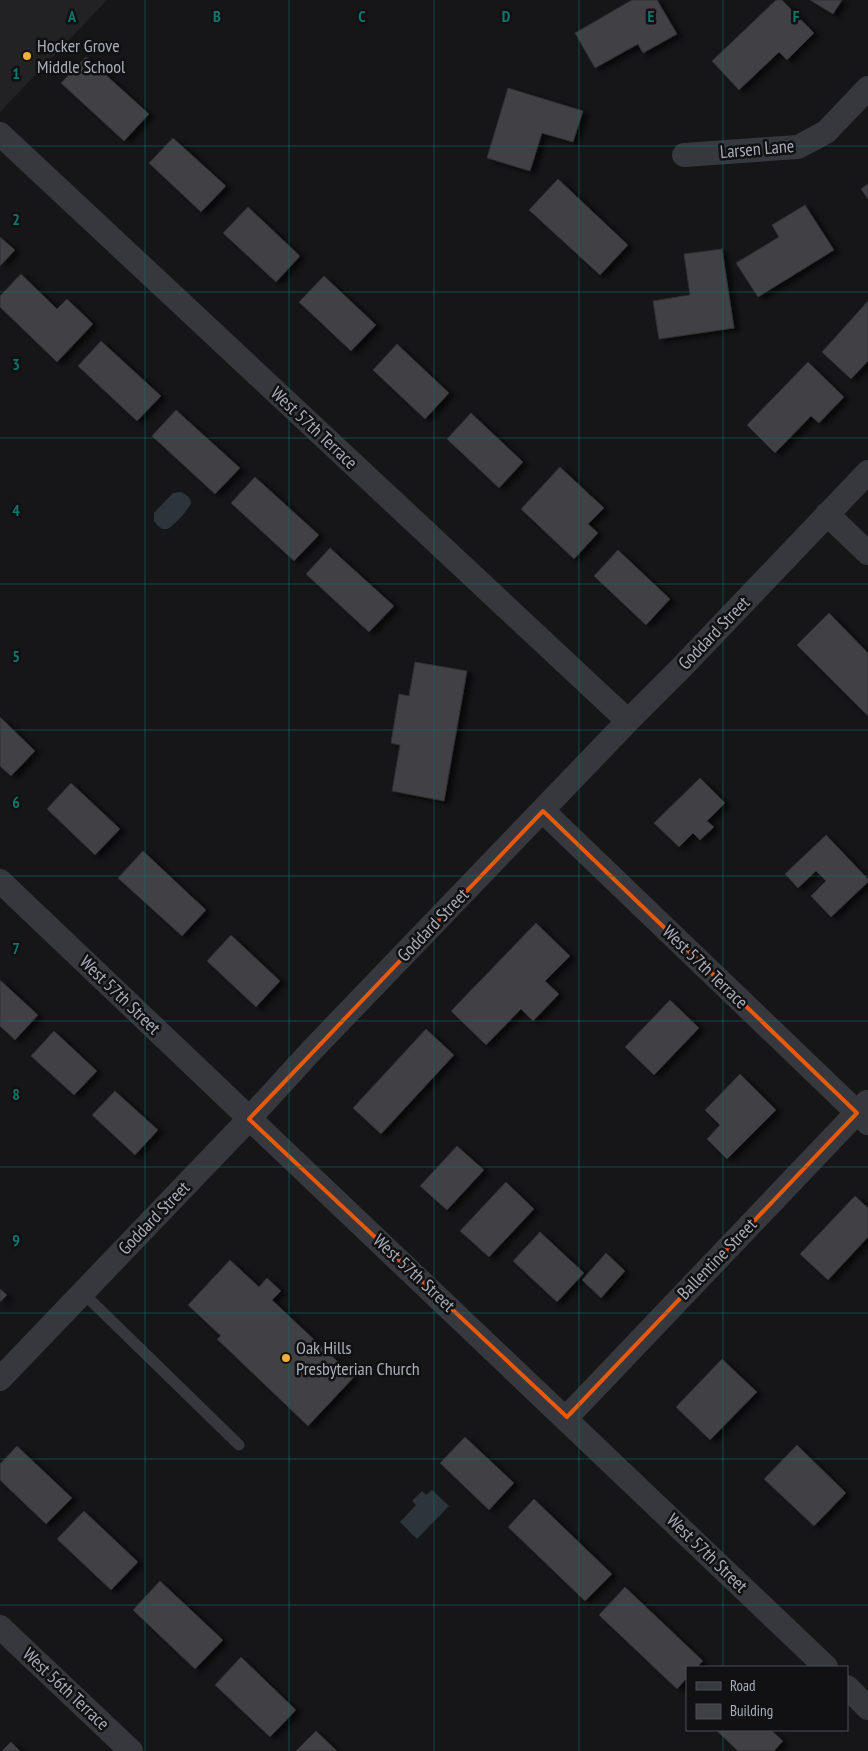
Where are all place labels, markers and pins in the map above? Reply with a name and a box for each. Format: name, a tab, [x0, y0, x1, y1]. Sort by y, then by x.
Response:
place label: Hocker Grove Middle School	[37, 34, 126, 78]
marker: Hocker Grove Middle School	[21, 50, 33, 62]
place label: Oak Hills Presbyterian Church	[296, 1336, 420, 1380]
marker: Oak Hills Presbyterian Church	[280, 1352, 292, 1364]

